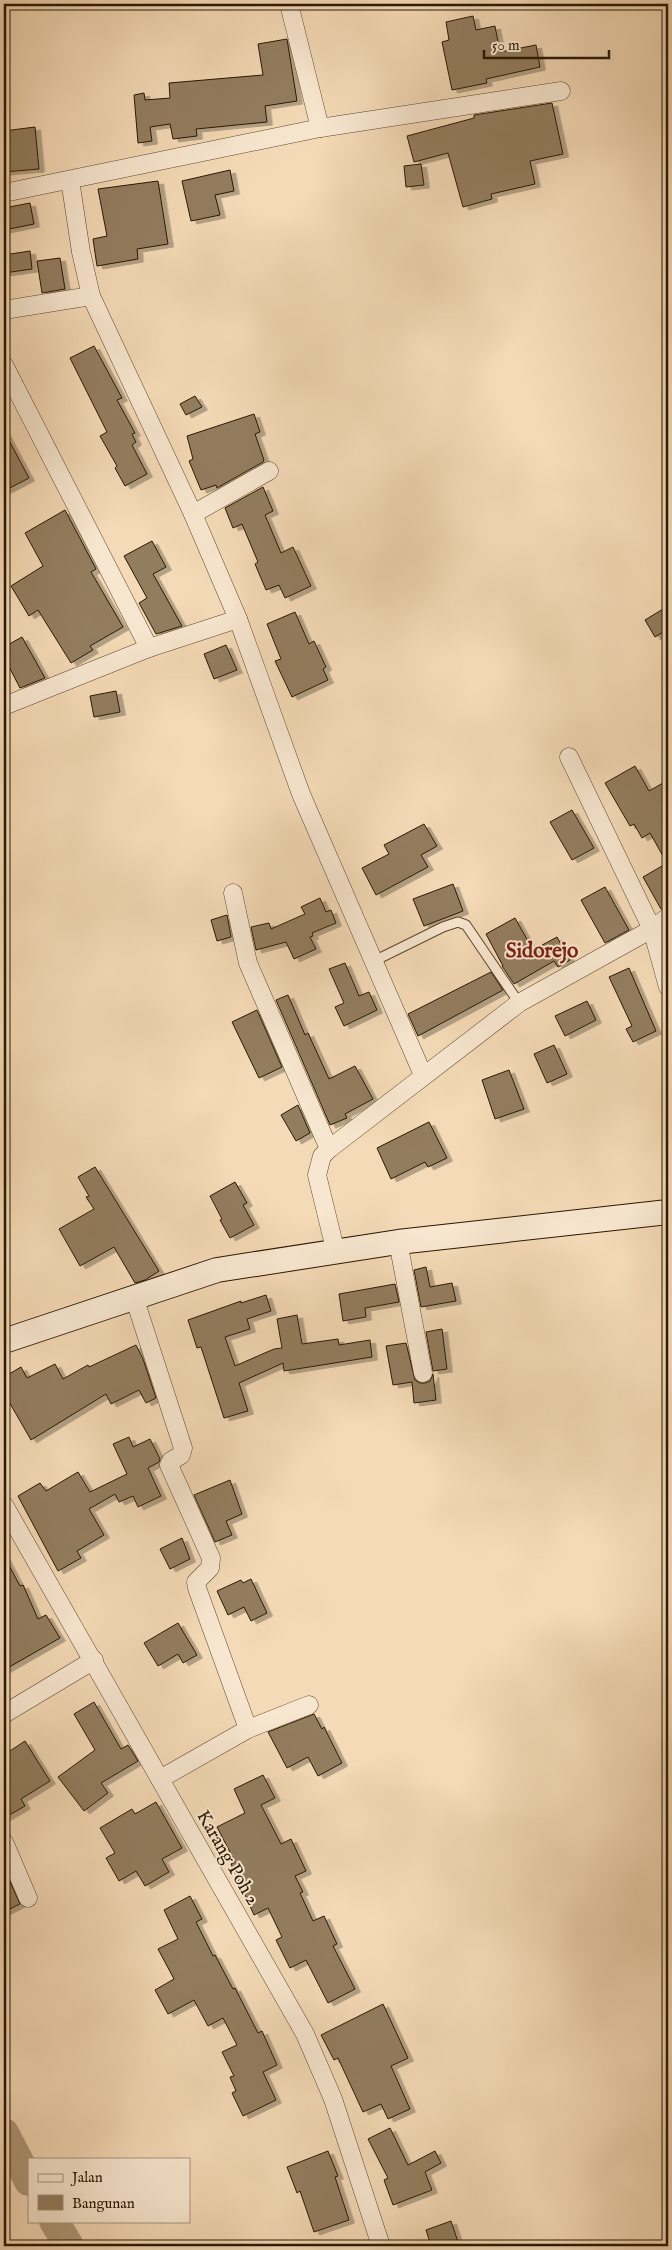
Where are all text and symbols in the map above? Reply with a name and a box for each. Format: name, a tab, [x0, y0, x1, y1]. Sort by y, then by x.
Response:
scale bar	[484, 28, 610, 60]
text: 50 m	[492, 36, 520, 55]
district label: Sidorejo	[506, 938, 579, 965]
street label: Karang Poh 2	[190, 1806, 264, 1910]
legend	[28, 2158, 190, 2222]
text: Jalan	[70, 2168, 103, 2187]
text: Bangunan	[72, 2194, 135, 2213]

